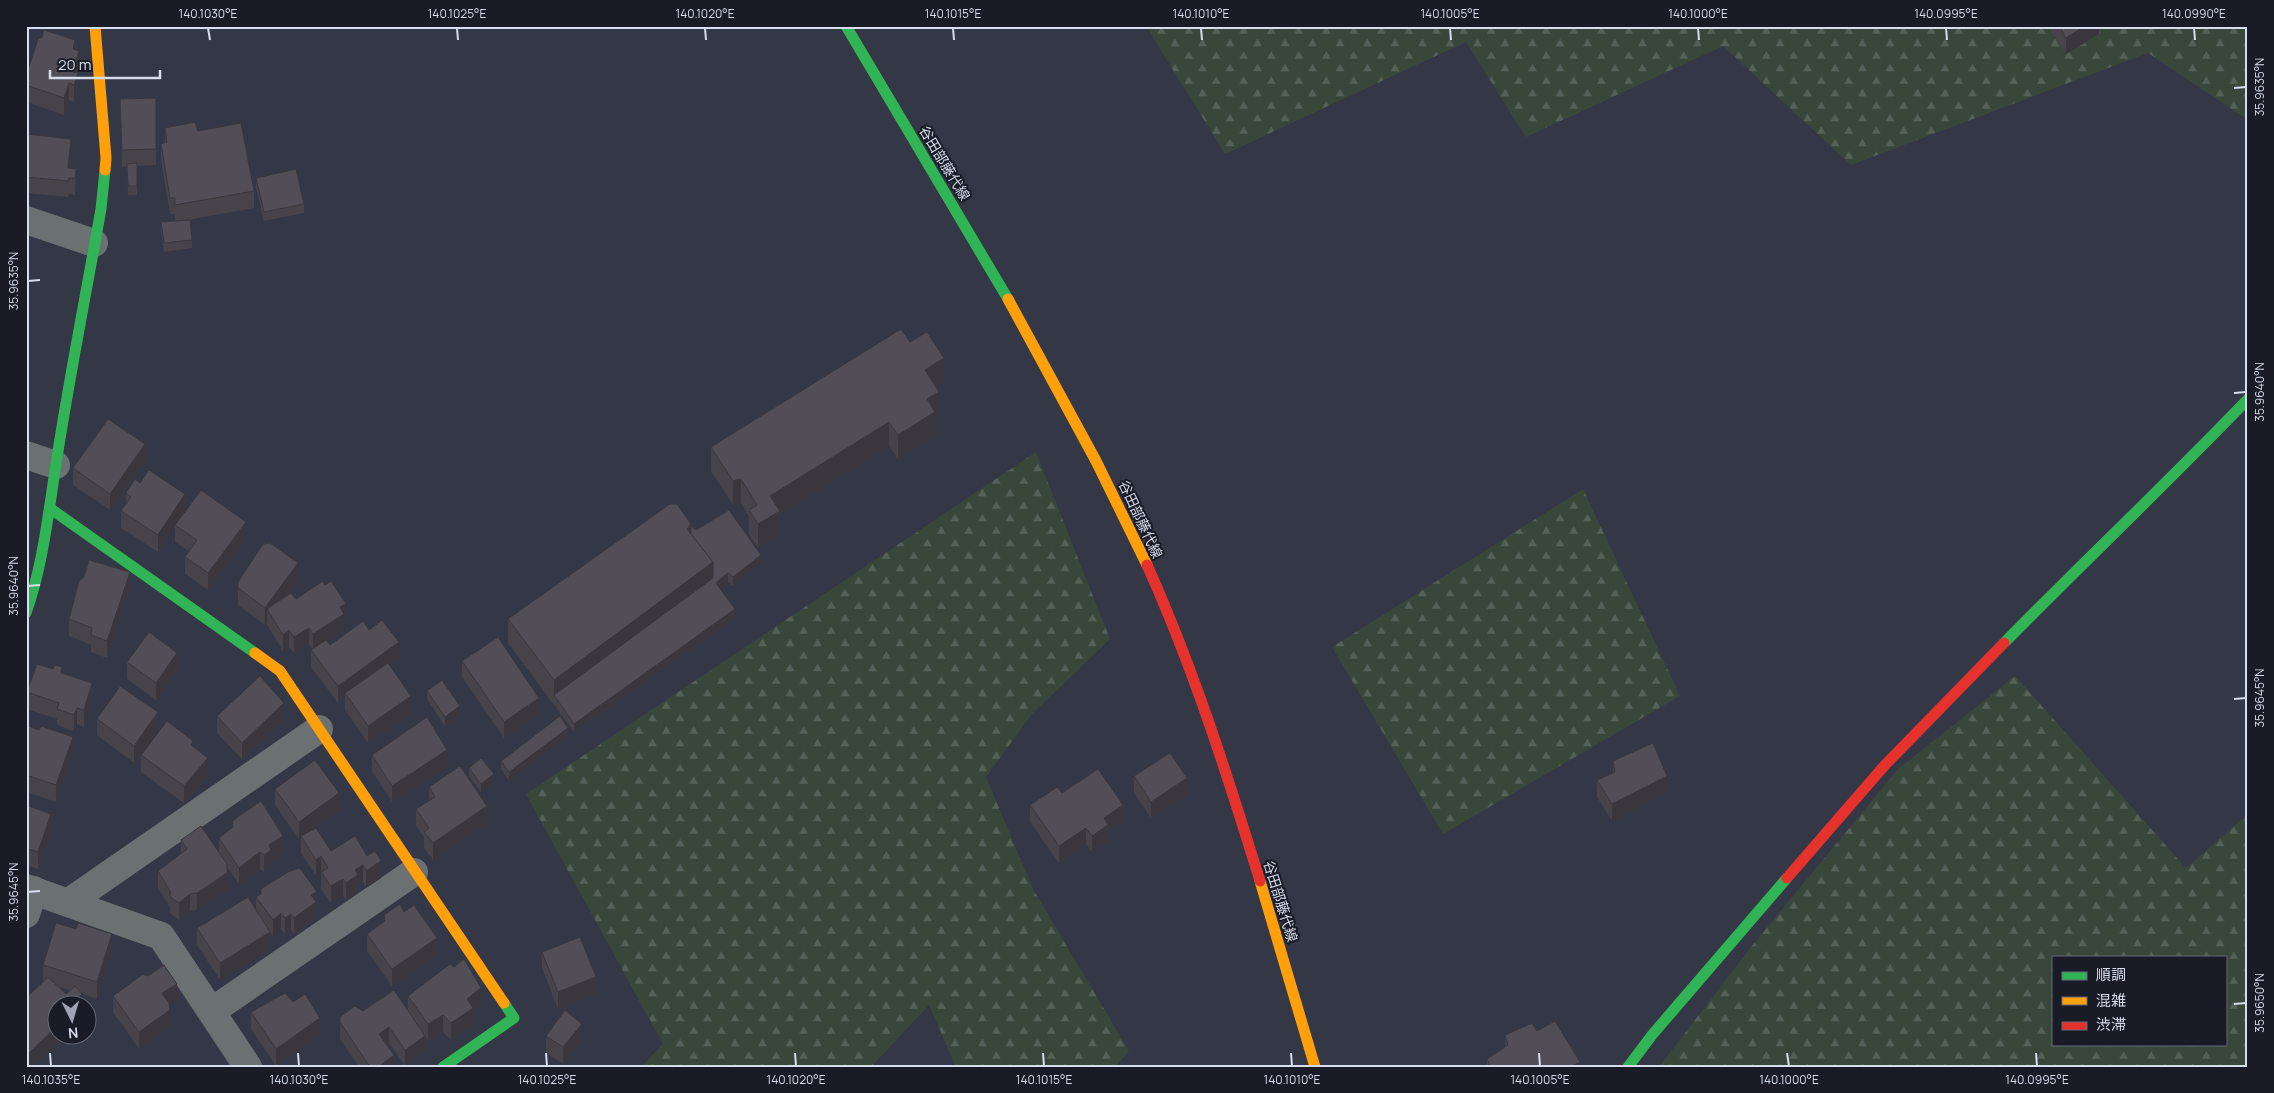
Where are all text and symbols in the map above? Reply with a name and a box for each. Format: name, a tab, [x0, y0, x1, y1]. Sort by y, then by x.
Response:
text: 140.1030°E	[179, 5, 238, 22]
text: 140.1025°E	[428, 5, 487, 22]
text: 140.1020°E	[675, 5, 735, 22]
text: 140.1015°E	[925, 5, 981, 22]
text: 140.1010°E	[1173, 5, 1230, 22]
text: 140.1005°E	[1420, 5, 1480, 22]
text: 140.1000°E	[1668, 5, 1728, 22]
text: 140.0995°E	[1914, 5, 1978, 22]
text: 140.0990°E	[2162, 5, 2226, 22]
scale bar	[50, 48, 160, 80]
text: 20 m	[58, 54, 91, 75]
text: 35.9635°N	[2251, 58, 2268, 116]
street label: 谷田部藤代線	[915, 122, 975, 204]
text: 35.9635°N	[5, 252, 22, 310]
text: 35.9640°N	[2251, 362, 2268, 422]
street label: 谷田部藤代線	[1115, 477, 1167, 561]
text: 35.9640°N	[5, 556, 22, 616]
text: 35.9645°N	[2251, 668, 2268, 728]
street label: 谷田部藤代線	[1260, 858, 1302, 944]
text: 35.9645°N	[5, 862, 22, 922]
legend	[2052, 956, 2226, 1046]
text: 順調	[2096, 964, 2126, 985]
text: 35.9650°N	[2251, 973, 2268, 1033]
text: 混雑	[2096, 990, 2126, 1011]
north arrow	[48, 996, 98, 1046]
text: 渋滞	[2096, 1014, 2126, 1035]
text: N	[67, 1024, 79, 1043]
text: 140.1035°E	[22, 1071, 80, 1088]
text: 140.1030°E	[270, 1071, 329, 1088]
text: 140.1025°E	[518, 1071, 577, 1088]
text: 140.1020°E	[766, 1071, 826, 1088]
text: 140.1015°E	[1016, 1071, 1072, 1088]
text: 140.1010°E	[1264, 1071, 1321, 1088]
text: 140.1005°E	[1510, 1071, 1570, 1088]
text: 140.1000°E	[1759, 1071, 1819, 1088]
text: 140.0995°E	[2005, 1071, 2069, 1088]

